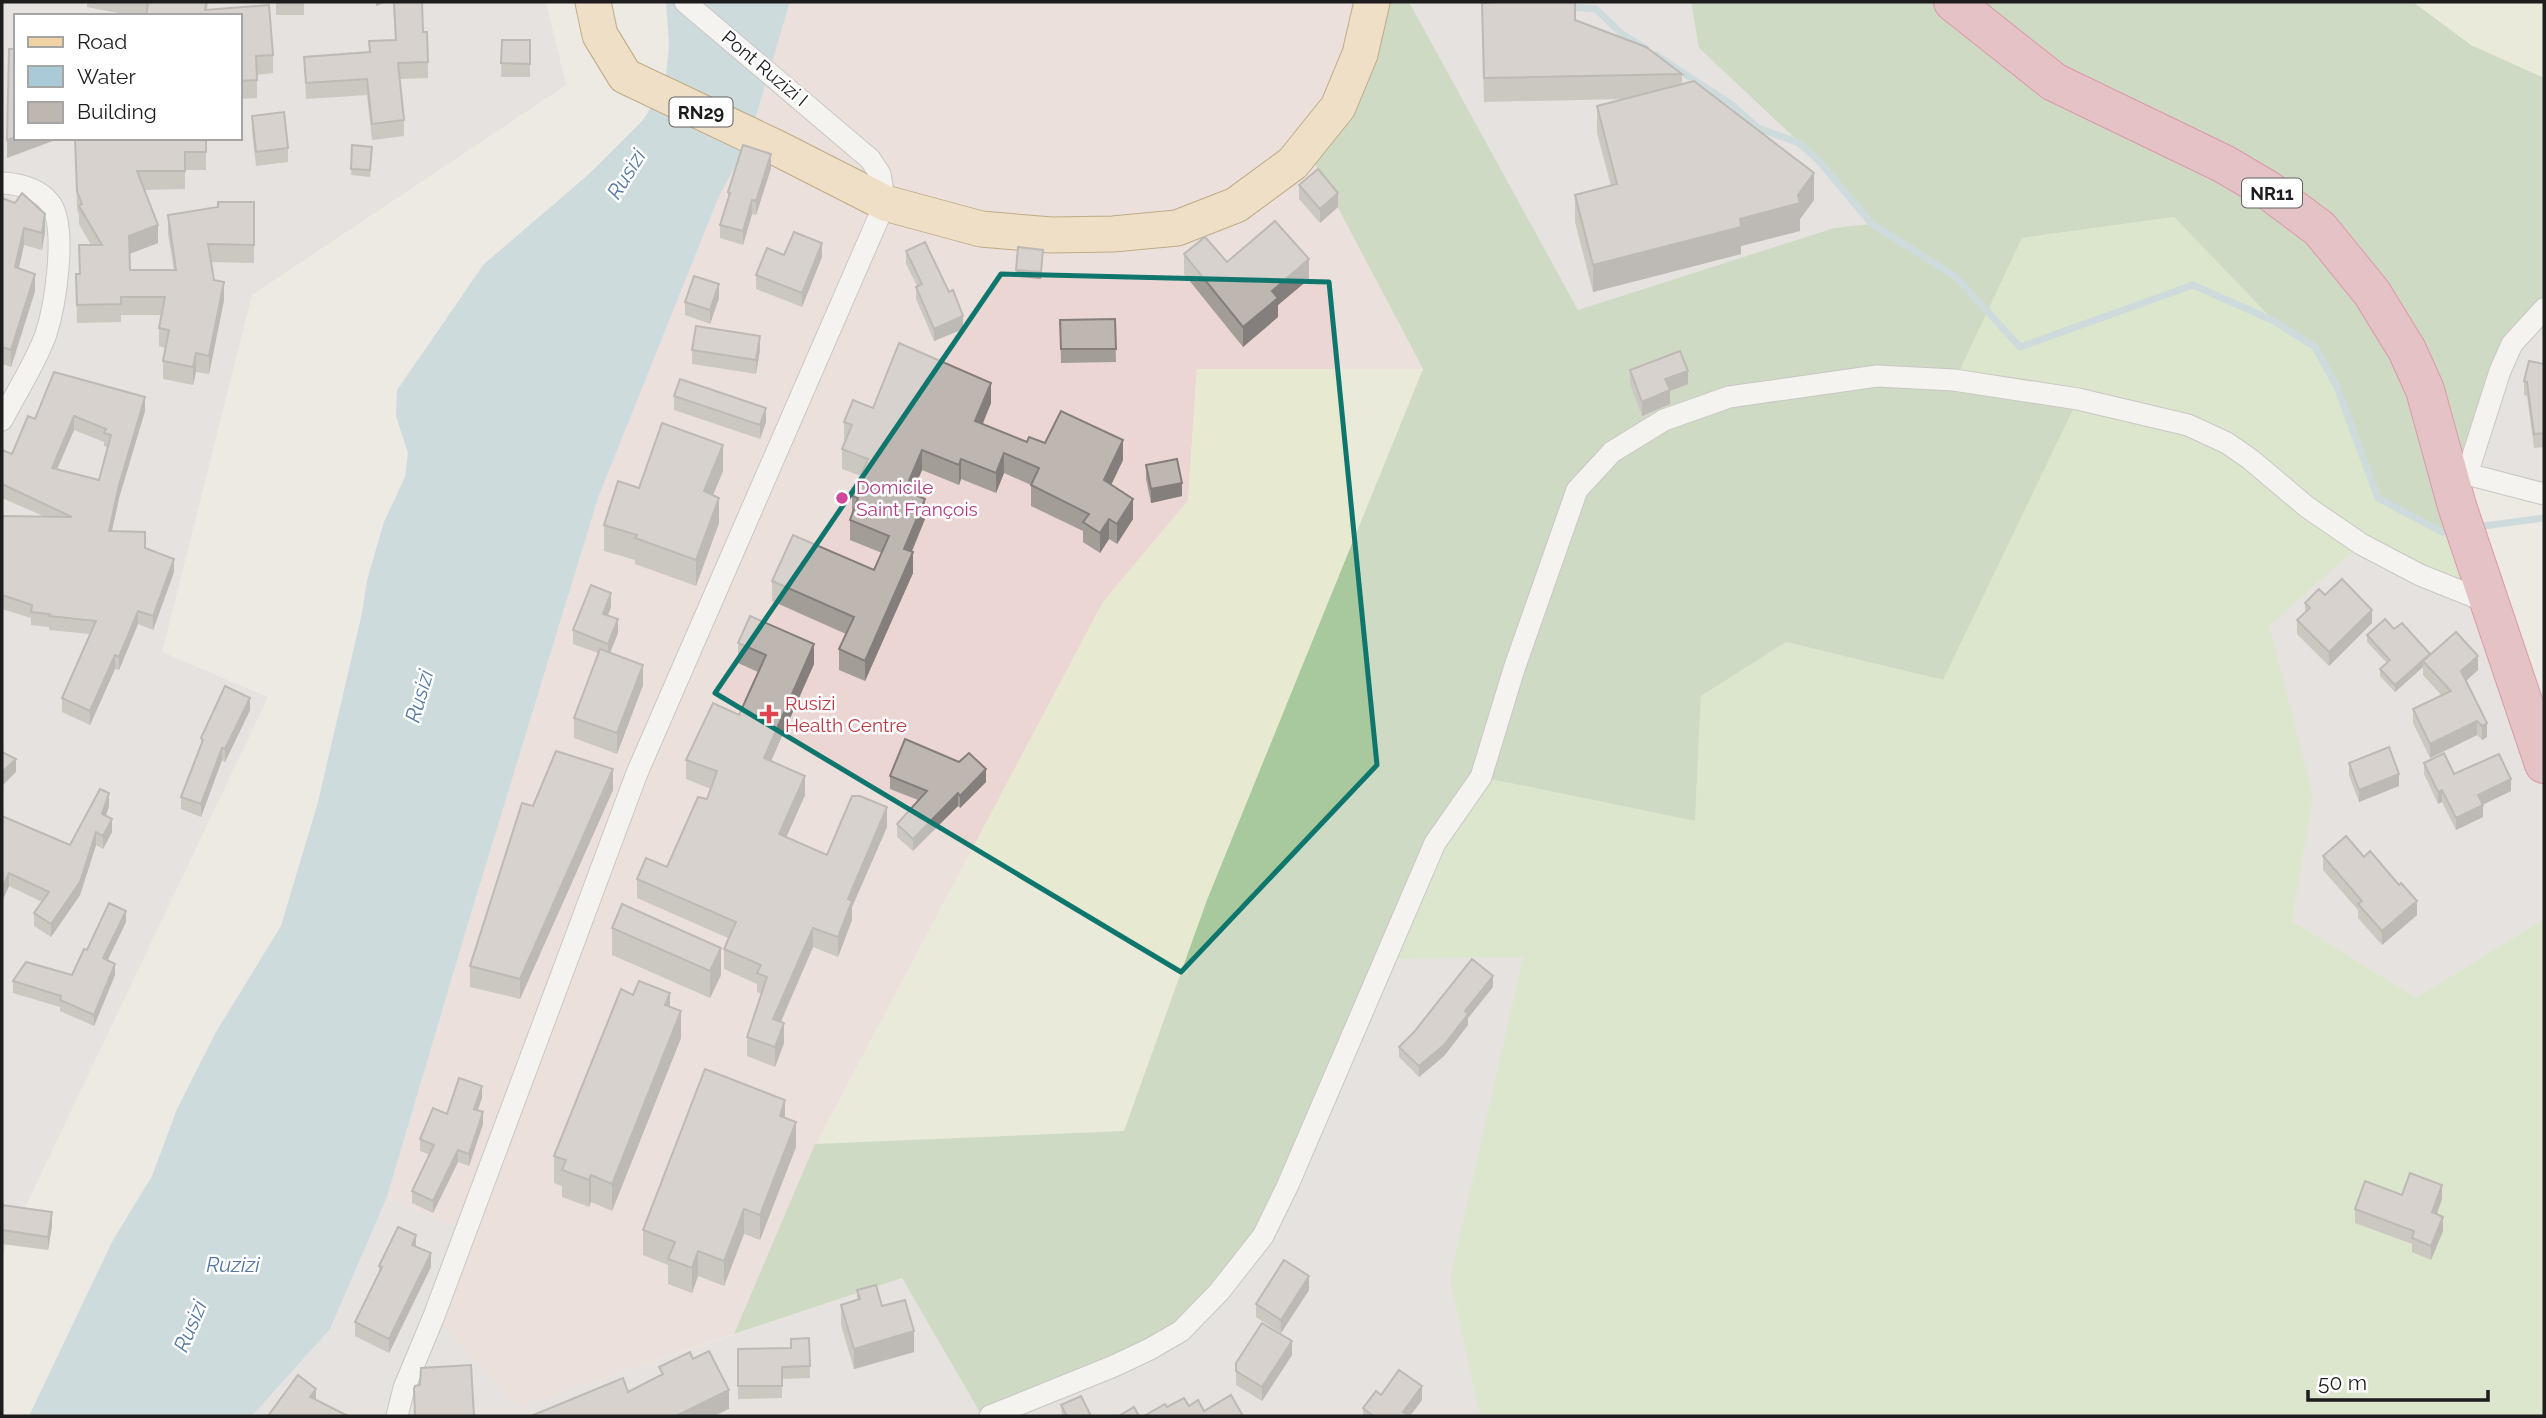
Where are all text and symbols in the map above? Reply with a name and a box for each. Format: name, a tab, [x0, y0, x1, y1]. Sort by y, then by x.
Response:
legend	[14, 14, 242, 140]
street label: Pont Ruzizi I	[718, 26, 812, 110]
text: Road	[77, 29, 127, 54]
text: Water	[77, 64, 136, 89]
road number: RN29	[670, 98, 732, 127]
text: Building	[77, 99, 157, 124]
water label: Rusizi	[601, 144, 651, 203]
road number: NR11	[2242, 178, 2302, 208]
place label: Domicile Saint François	[856, 476, 978, 520]
marker: Domicile Saint François	[834, 490, 850, 506]
water label: Rusizi	[400, 666, 439, 725]
place label: Rusizi Health Centre	[785, 692, 907, 736]
marker: Rusizi Health Centre	[759, 704, 779, 724]
water label: Ruzizi	[206, 1252, 260, 1277]
water label: Rusizi	[168, 1296, 212, 1356]
scale bar	[2308, 1358, 2488, 1402]
text: 50 m	[2318, 1370, 2367, 1395]

